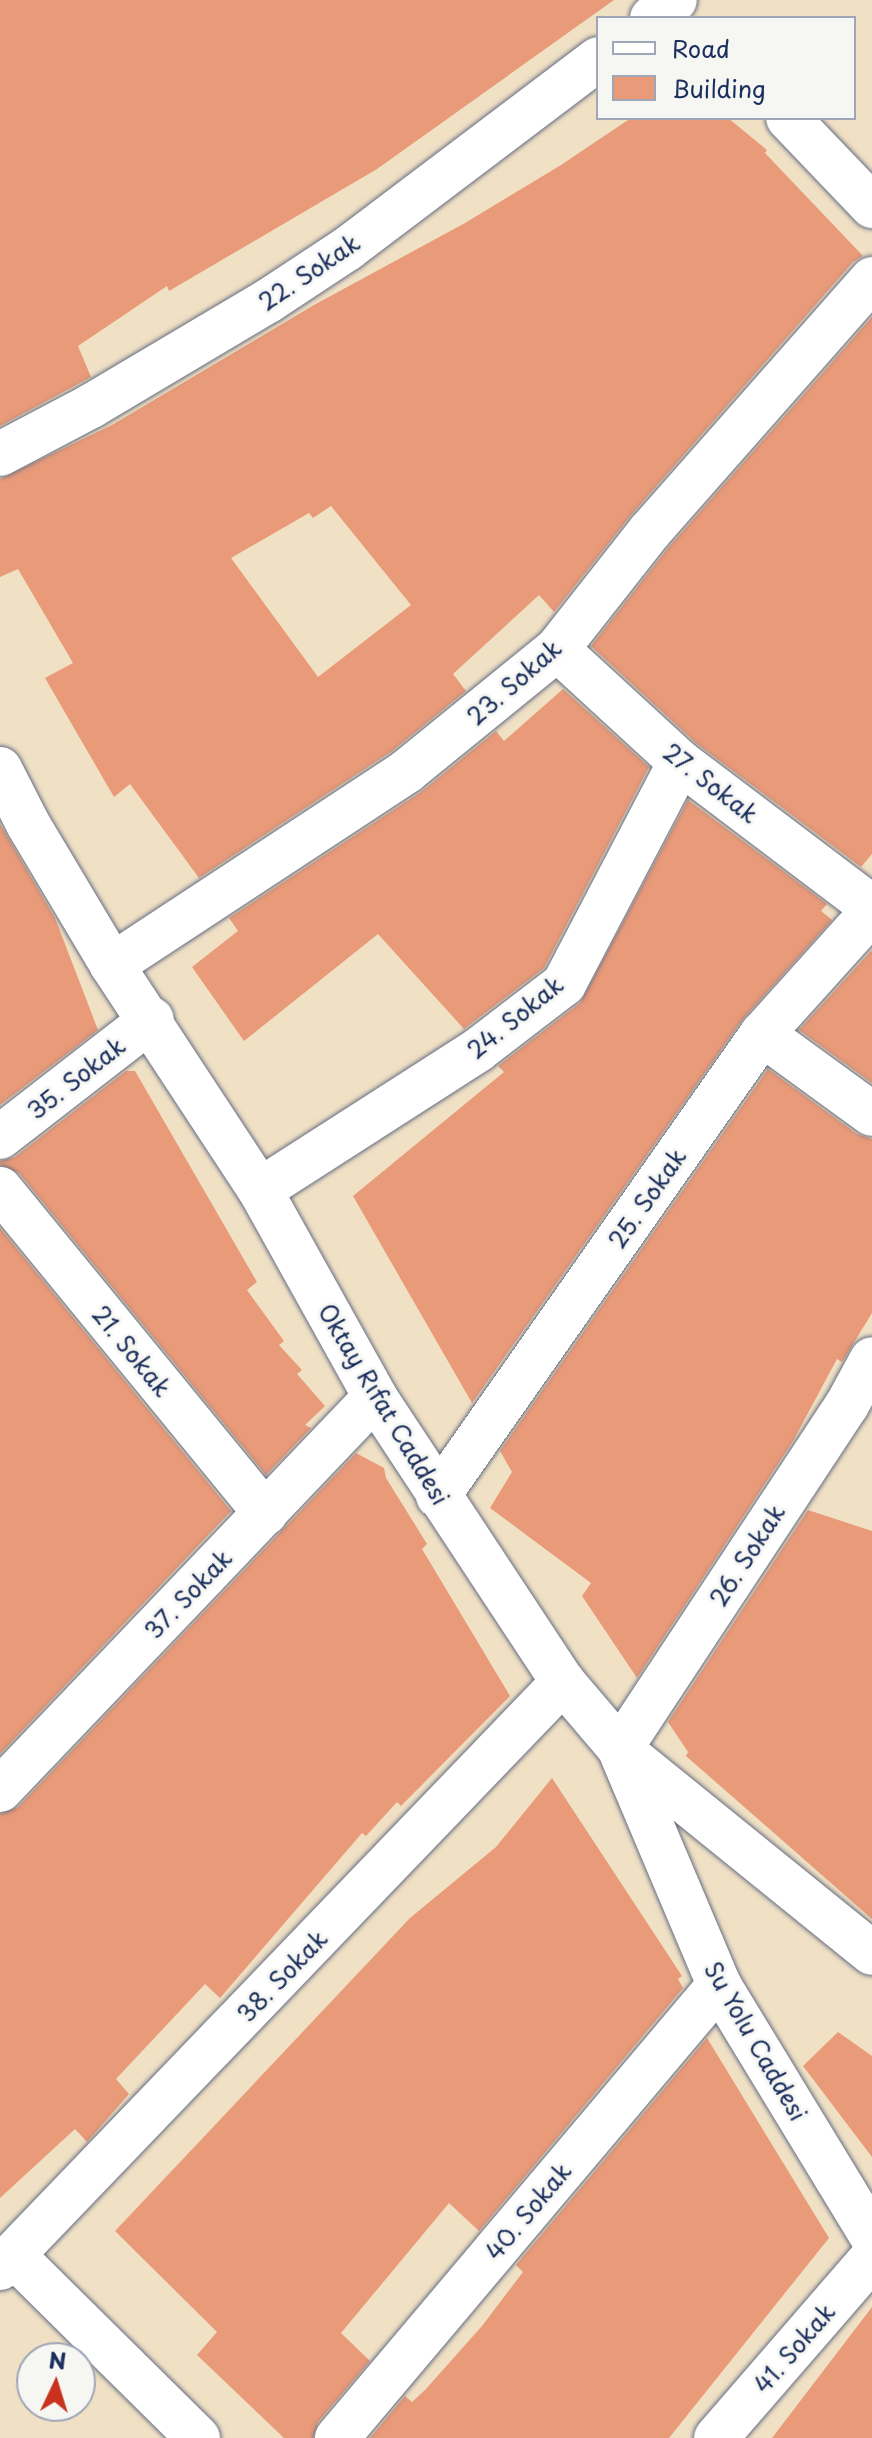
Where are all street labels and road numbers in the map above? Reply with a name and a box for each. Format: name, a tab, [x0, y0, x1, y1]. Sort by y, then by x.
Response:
street label: 22. Sokak	[252, 227, 366, 317]
street label: 23. Sokak	[460, 632, 568, 732]
street label: 27. Sokak	[657, 736, 765, 830]
street label: 24. Sokak	[460, 969, 570, 1065]
street label: 35. Sokak	[21, 1031, 131, 1125]
street label: 25. Sokak	[601, 1141, 693, 1255]
street label: Oktay Rıfat Caddesi	[312, 1297, 456, 1511]
street label: 21. Sokak	[85, 1298, 179, 1404]
street label: 26. Sokak	[703, 1497, 791, 1613]
street label: 37. Sokak	[138, 1543, 238, 1645]
street label: 38. Sokak	[231, 1924, 333, 2028]
street label: Su Yolu Caddesi	[699, 1956, 813, 2126]
street label: 40. Sokak	[479, 2156, 577, 2266]
street label: 41. Sokak	[747, 2297, 841, 2399]

